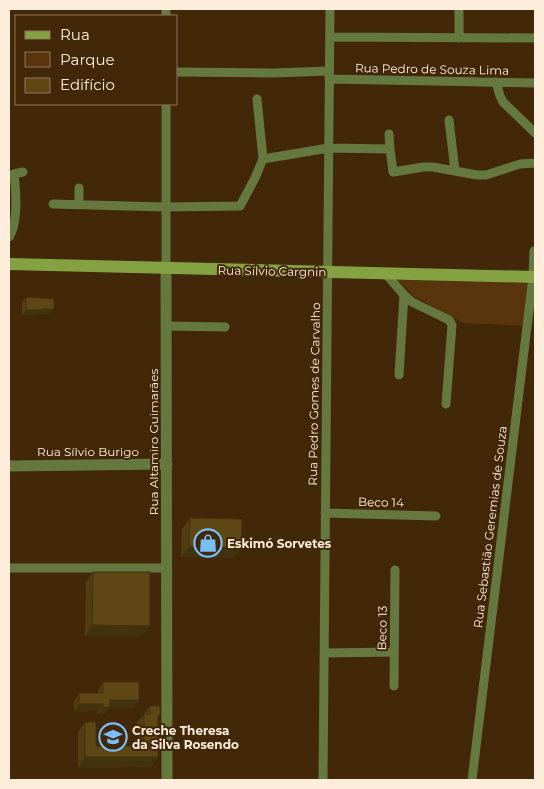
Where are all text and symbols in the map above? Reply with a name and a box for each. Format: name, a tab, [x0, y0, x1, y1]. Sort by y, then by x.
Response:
legend	[15, 15, 178, 105]
text: Rua	[60, 25, 90, 44]
text: Parque	[60, 50, 115, 69]
street label: Rua Pedro de Souza Lima	[355, 60, 509, 78]
text: Edifício	[60, 75, 115, 94]
street label: Rua Sílvio Cargnin	[217, 263, 327, 279]
street label: Rua Pedro Gomes de Carvalho	[305, 302, 323, 486]
street label: Rua Altamiro Guimarães	[146, 369, 161, 515]
street label: Rua Sebastião Geremias de Souza	[470, 425, 510, 629]
street label: Rua Sílvio Burigo	[37, 444, 139, 459]
street label: Beco 14	[358, 494, 404, 510]
shop icon: Eskimó Sorvetes	[193, 528, 223, 558]
place label: Eskimó Sorvetes	[227, 536, 332, 551]
street label: Beco 13	[374, 605, 390, 650]
school or university icon: Creche Theresa da Silva Rosendo	[98, 722, 128, 752]
place label: Creche Theresa da Silva Rosendo	[132, 723, 239, 752]

